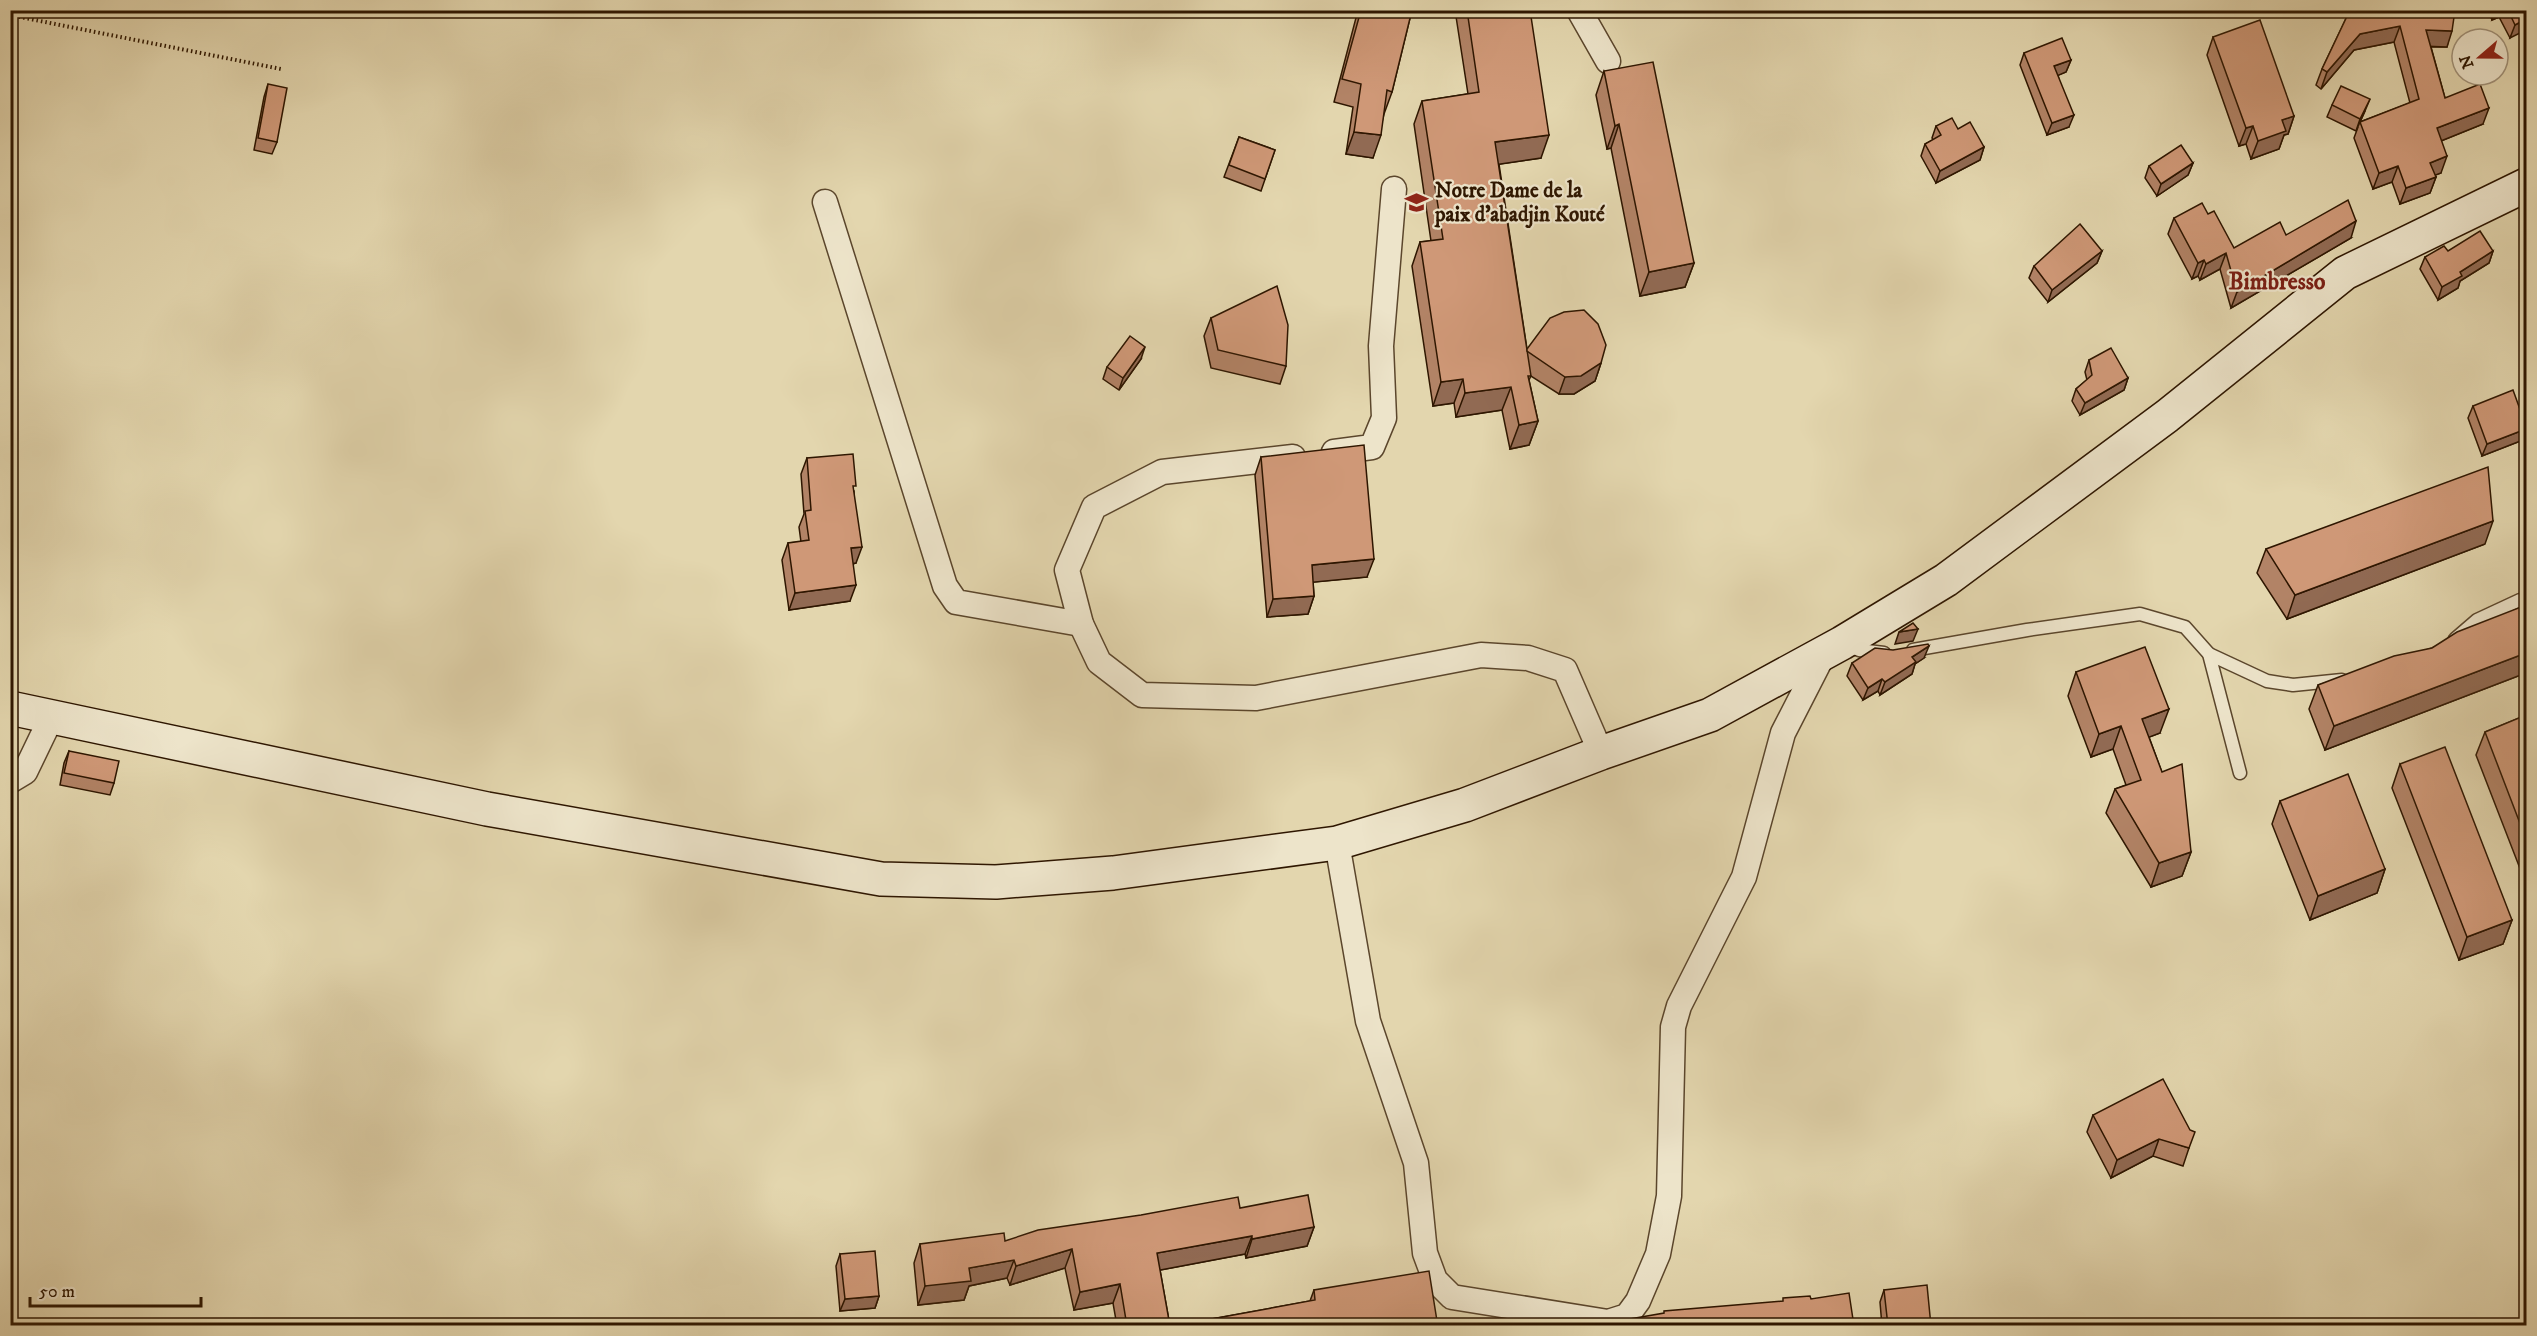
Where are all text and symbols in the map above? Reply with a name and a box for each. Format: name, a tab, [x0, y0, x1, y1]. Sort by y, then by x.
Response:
north arrow	[2450, 27, 2510, 87]
text: N	[2455, 52, 2478, 71]
place label: Notre Dame de la paix d'abadjin Kouté	[1434, 178, 1605, 229]
school or university icon: Notre Dame de la paix d'abadjin Kouté	[1404, 190, 1430, 216]
district label: Bimbresso	[2229, 267, 2326, 297]
scale bar	[30, 1270, 201, 1308]
text: 50 m	[39, 1281, 75, 1303]

